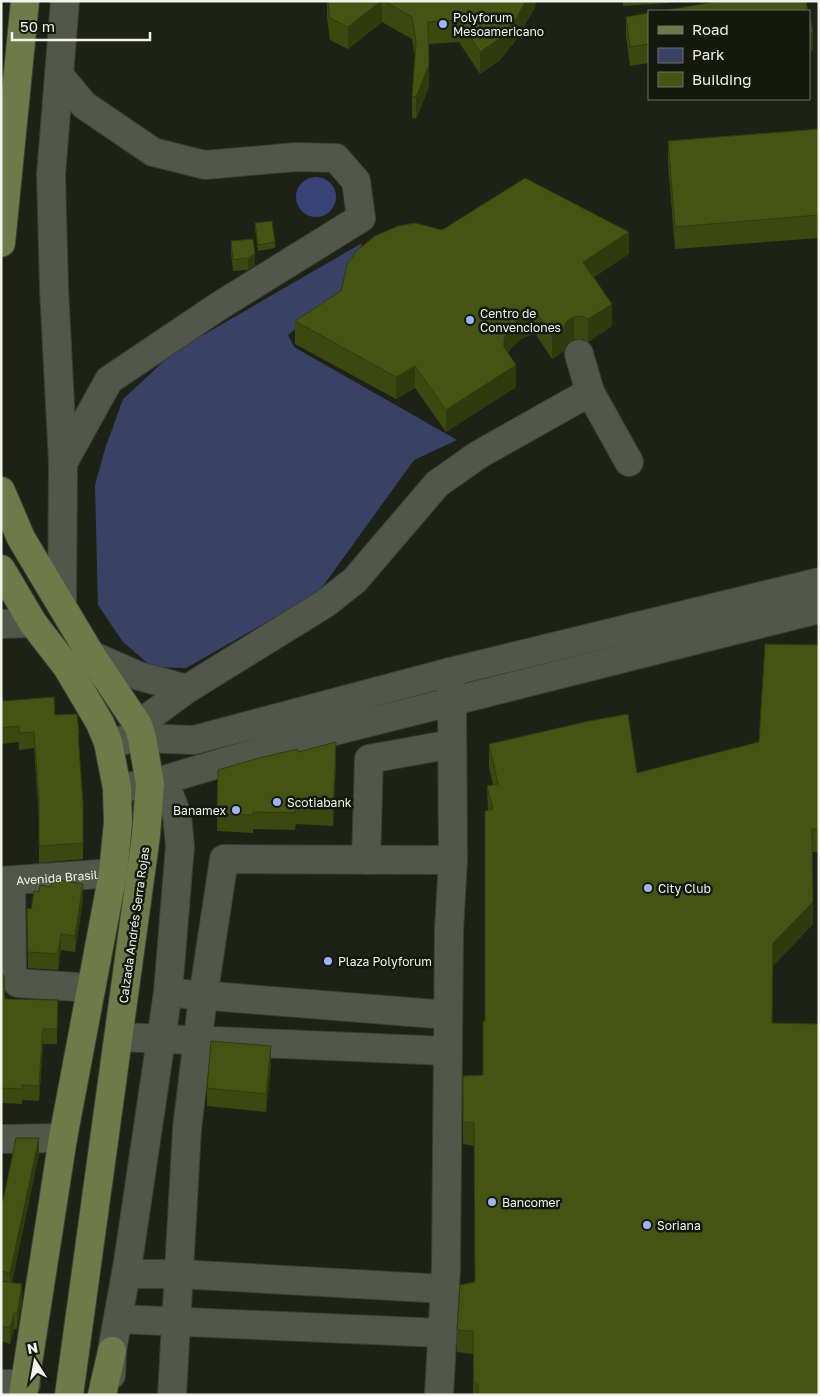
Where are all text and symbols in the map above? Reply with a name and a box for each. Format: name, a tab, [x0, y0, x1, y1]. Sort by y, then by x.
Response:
scale bar	[12, 10, 150, 42]
place label: Polyforum Mesoamericano	[453, 10, 544, 39]
legend	[648, 10, 810, 100]
text: 50 m	[20, 17, 55, 35]
marker: Polyforum Mesoamericano	[437, 18, 449, 30]
text: Road	[692, 20, 729, 38]
text: Park	[692, 45, 725, 63]
text: Building	[692, 70, 752, 88]
place label: Centro de Convenciones	[480, 306, 561, 335]
marker: Centro de Convenciones	[464, 314, 476, 326]
place label: Scotiabank	[287, 795, 352, 810]
marker: Scotiabank	[271, 796, 283, 808]
place label: Banamex	[173, 803, 226, 818]
marker: Banamex	[230, 804, 242, 816]
street label: Calzada Andrés Serra Rojas	[116, 846, 152, 1004]
street label: Avenida Brasil	[16, 867, 98, 887]
place label: City Club	[658, 881, 711, 896]
marker: City Club	[642, 882, 654, 894]
place label: Plaza Polyforum	[338, 954, 432, 969]
marker: Plaza Polyforum	[322, 955, 334, 967]
place label: Bancomer	[502, 1195, 561, 1210]
marker: Bancomer	[486, 1196, 498, 1208]
place label: Soriana	[657, 1218, 701, 1233]
marker: Soriana	[641, 1219, 653, 1231]
north arrow	[10, 1336, 60, 1386]
text: N	[26, 1338, 39, 1357]

